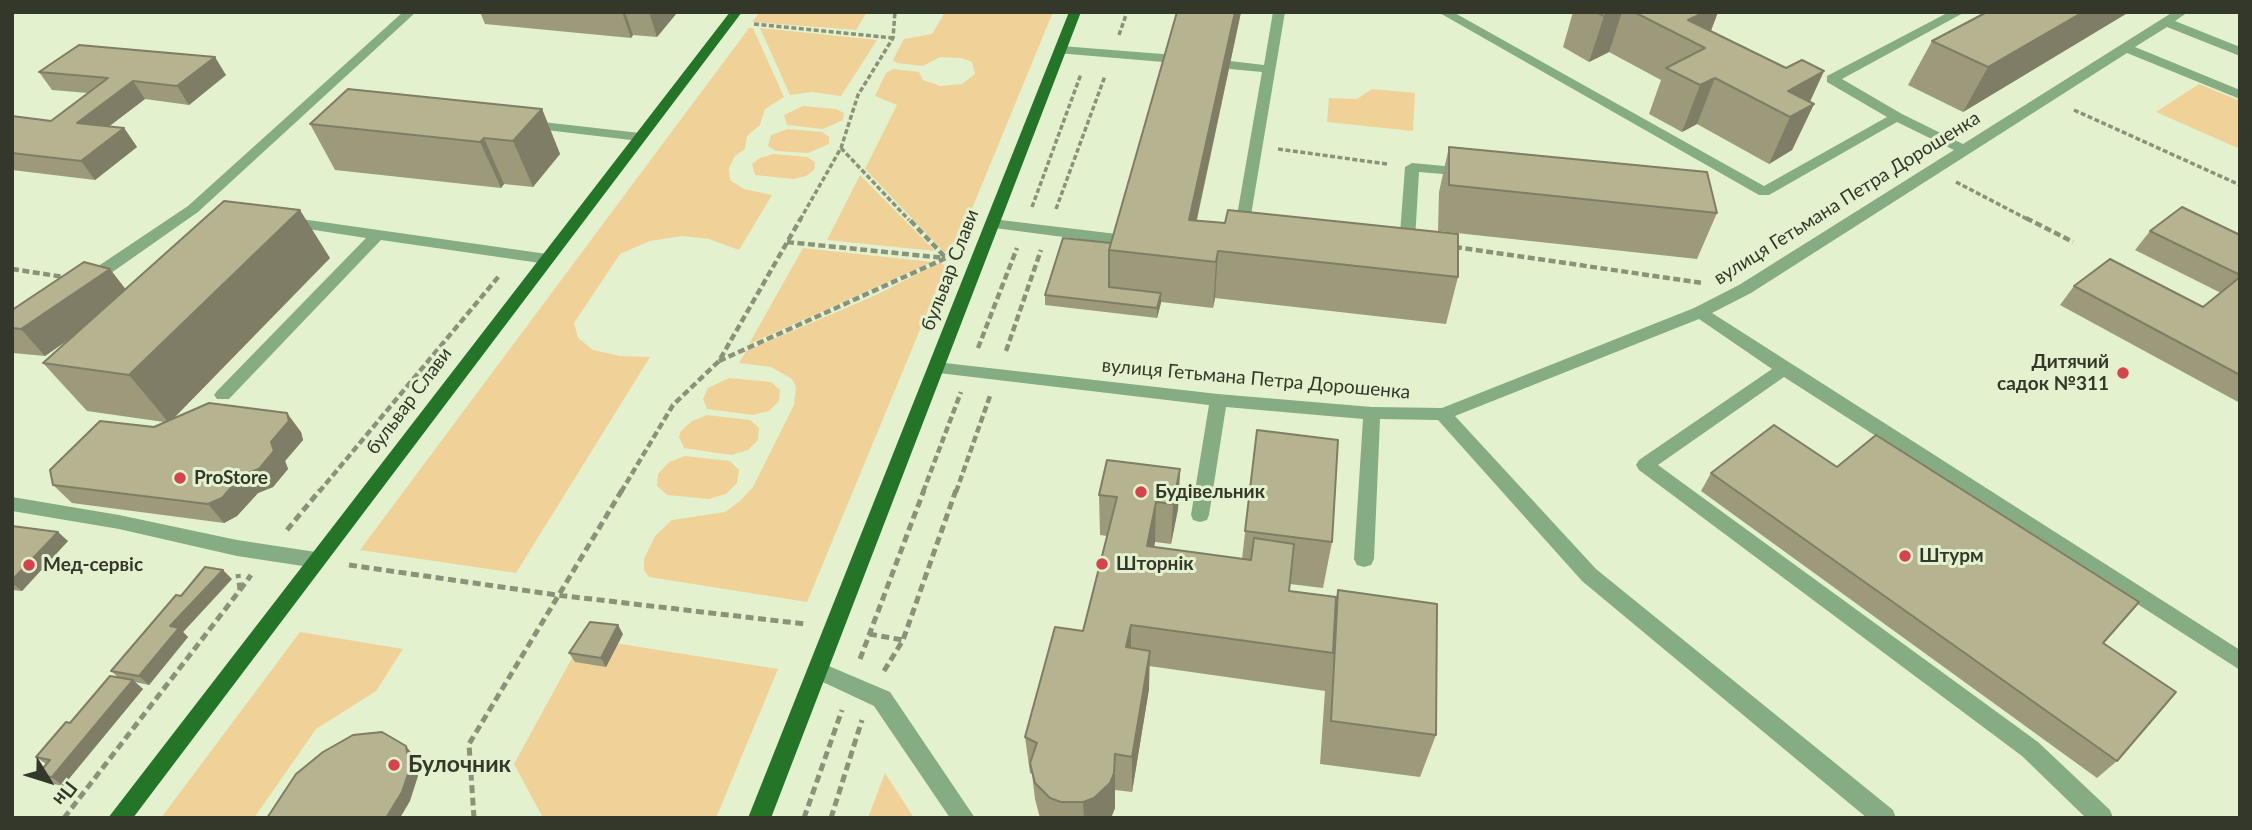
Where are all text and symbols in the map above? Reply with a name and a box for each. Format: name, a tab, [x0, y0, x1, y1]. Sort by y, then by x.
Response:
street label: вулиця Гетьмана Петра Дорошенка	[1710, 106, 1984, 290]
street label: бульвар Слави	[916, 206, 984, 334]
street label: бульвар Слави	[361, 343, 457, 459]
place label: Дитячий садок №311	[1997, 351, 2109, 395]
street label: вулиця Гетьмана Петра Дорошенка	[1101, 354, 1411, 404]
marker: Дитячий садок №311	[2115, 365, 2131, 381]
place label: ProStore	[194, 467, 268, 489]
marker: ProStore	[172, 470, 188, 486]
place label: Будівельник	[1155, 481, 1265, 503]
marker: Будівельник	[1133, 484, 1149, 500]
place label: Штурм	[1919, 545, 1984, 567]
marker: Штурм	[1897, 548, 1913, 564]
place label: Шторнік	[1116, 553, 1194, 575]
place label: Мед-сервіс	[43, 554, 143, 576]
marker: Шторнік	[1094, 556, 1110, 572]
marker: Мед-сервіс	[21, 557, 37, 573]
north arrow	[14, 746, 84, 816]
place label: Булочник	[408, 751, 511, 779]
marker: Булочник	[386, 757, 402, 773]
text: Пн	[49, 777, 83, 811]

